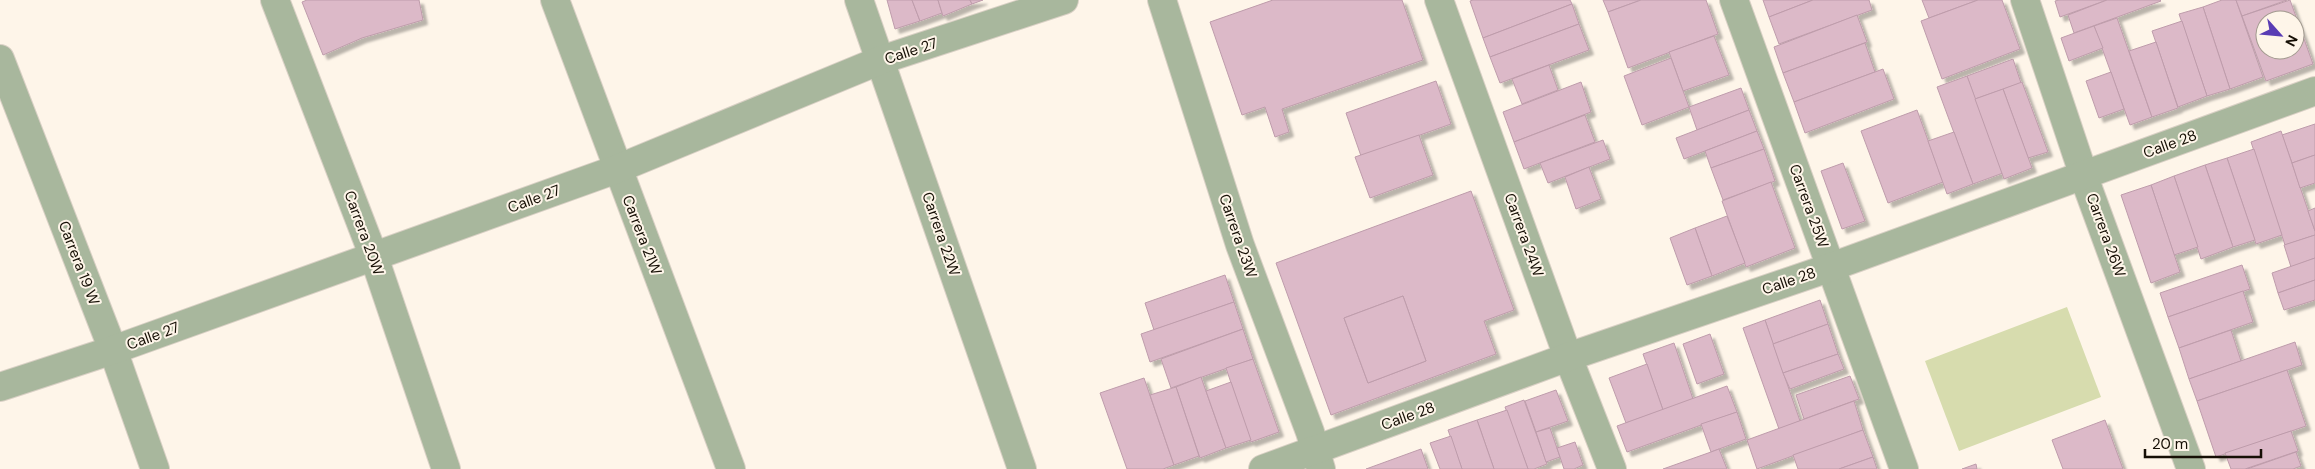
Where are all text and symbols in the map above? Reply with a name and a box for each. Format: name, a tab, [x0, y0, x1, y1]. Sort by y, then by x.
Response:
north arrow	[2255, 10, 2305, 60]
text: N	[2281, 32, 2302, 50]
street label: Calle 27	[882, 33, 940, 69]
street label: Calle 28	[2140, 125, 2200, 163]
street label: Carrera 25W	[1785, 161, 1834, 251]
street label: Calle 27	[505, 180, 563, 218]
street label: Carrera 20W	[339, 188, 389, 279]
street label: Carrera 22W	[917, 189, 965, 279]
street label: Carrera 24W	[1500, 190, 1549, 280]
street label: Carrera 26W	[2082, 190, 2131, 280]
street label: Carrera 23W	[1214, 191, 1262, 281]
street label: Carrera 21W	[618, 192, 667, 278]
street label: Carrera 19 W	[54, 218, 104, 308]
street label: Calle 28	[1759, 262, 1819, 300]
street label: Calle 27	[124, 317, 182, 355]
street label: Calle 28	[1378, 397, 1438, 435]
scale bar	[2145, 426, 2261, 458]
text: 20 m	[2152, 434, 2188, 454]

